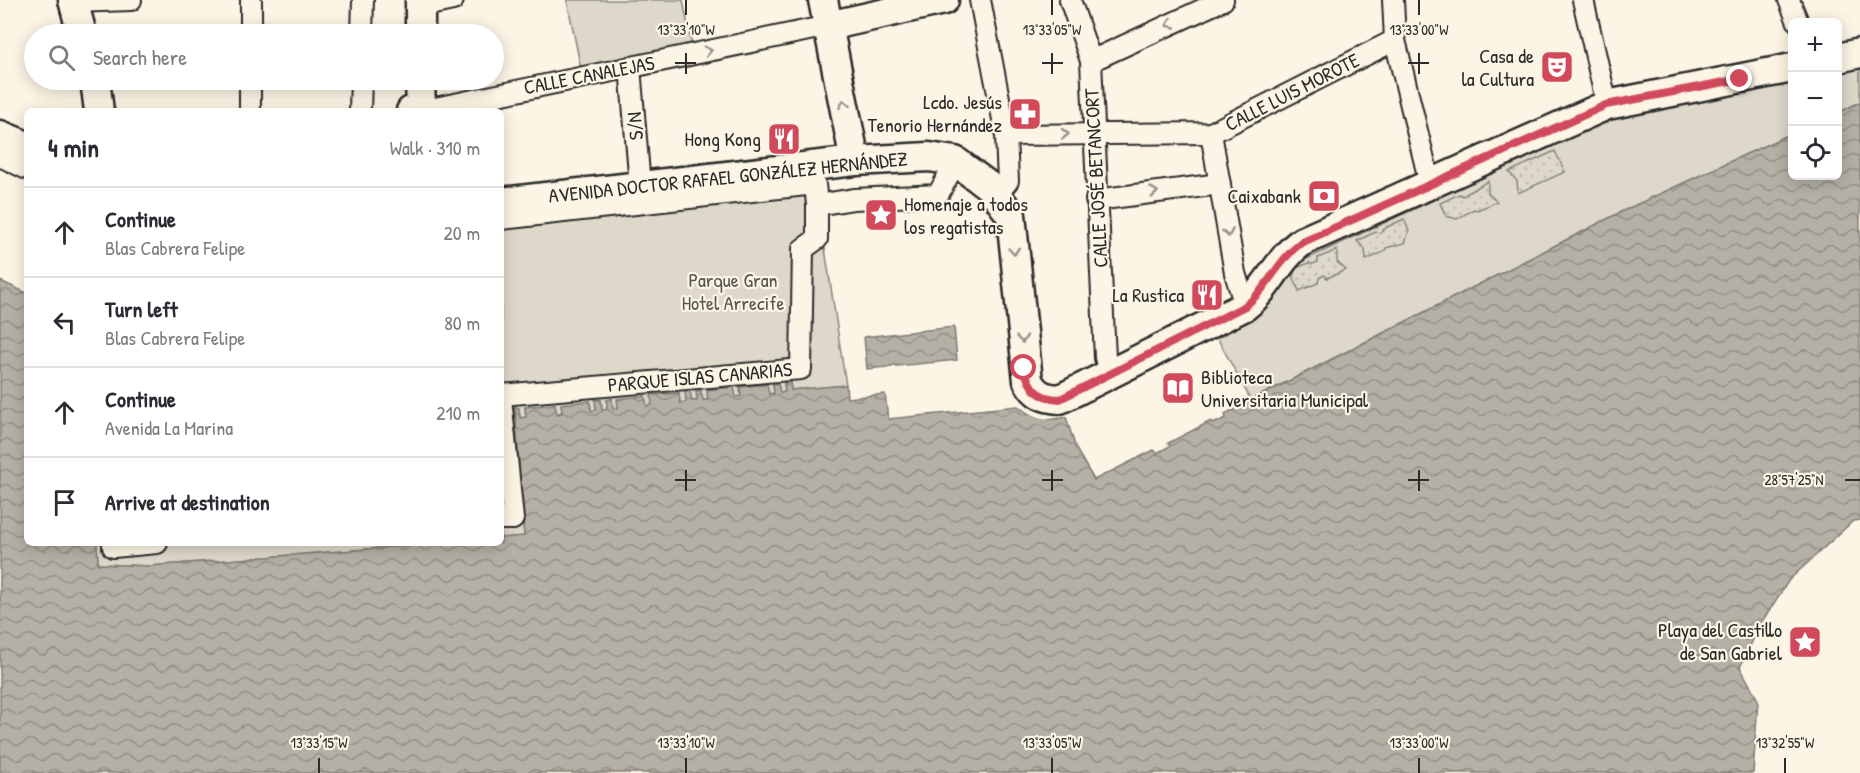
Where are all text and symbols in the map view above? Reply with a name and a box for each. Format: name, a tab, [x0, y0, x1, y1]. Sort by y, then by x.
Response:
one-way arrow	[1166, 17, 1177, 29]
map controls	[1788, 18, 1842, 180]
button: +	[1788, 18, 1842, 72]
text: 13°33'10"W	[657, 19, 716, 40]
text: 13°33'05"W	[1023, 19, 1082, 40]
text: 13°33'00"W	[1390, 19, 1449, 40]
search box	[24, 24, 504, 90]
icon: search	[45, 41, 78, 74]
text: Search here	[93, 42, 187, 72]
place label: Casa de la Cultura	[1462, 42, 1534, 92]
one-way arrow	[703, 45, 713, 58]
street label: CALLE LUIS MOROTE	[1220, 46, 1364, 137]
street label: CALLE CANALEJAS	[521, 49, 657, 100]
theatre icon: Casa de la Cultura	[1539, 49, 1575, 85]
route end	[1726, 65, 1752, 91]
button: −	[1788, 72, 1842, 126]
street label: CALLE JOSÉ BETANCORT	[1077, 87, 1114, 268]
place label: Lcdo. Jesús Tenorio Hernández	[867, 88, 1002, 138]
pharmacy icon: Lcdo. Jesús Tenorio Hernández	[1007, 96, 1043, 132]
one-way arrow	[838, 99, 851, 109]
street label: S/N	[620, 111, 649, 141]
restaurant icon: Hong Kong	[766, 121, 802, 157]
place label: Hong Kong	[685, 125, 761, 152]
button: locate	[1788, 126, 1842, 180]
one-way arrow	[1060, 128, 1069, 140]
text: 4 min	[48, 130, 99, 165]
text: Walk · 310 m	[390, 134, 480, 161]
street label: AVENIDA DOCTOR RAFAEL GONZÁLEZ HERNÁNDEZ	[547, 144, 909, 209]
bank icon: Caixabank	[1306, 178, 1342, 214]
place label: Caixabank	[1228, 182, 1301, 209]
one-way arrow	[1150, 187, 1159, 199]
place label: Homenaje a todos los regatistas	[904, 190, 1028, 240]
place icon: Homenaje a todos los regatistas	[863, 197, 899, 233]
text: Continue	[105, 204, 176, 234]
icon: ahead	[48, 216, 81, 249]
text: 20 m	[443, 219, 480, 246]
one-way arrow	[1221, 227, 1234, 237]
text: Blas Cabrera Felipe	[105, 234, 245, 261]
one-way arrow	[1007, 247, 1020, 256]
park label: Parque Gran Hotel Arrecife	[682, 266, 784, 316]
restaurant icon: La Rustica	[1189, 277, 1225, 313]
place label: La Rustica	[1112, 281, 1184, 308]
text: Turn left	[105, 294, 178, 324]
icon: left	[48, 306, 81, 339]
text: 80 m	[444, 309, 480, 336]
text: Blas Cabrera Felipe	[105, 324, 245, 351]
one-way arrow	[1015, 334, 1028, 343]
route start	[1010, 354, 1036, 380]
street label: PARQUE ISLAS CANARIAS	[607, 355, 793, 398]
place label: Biblioteca Universitaria Municipal	[1201, 363, 1369, 413]
library icon: Biblioteca Universitaria Municipal	[1160, 370, 1196, 406]
text: Continue	[105, 384, 176, 414]
icon: ahead	[48, 396, 81, 429]
text: 210 m	[436, 399, 480, 426]
text: Avenida La Marina	[105, 414, 233, 441]
text: 28°57'25"N	[1764, 469, 1824, 490]
icon: arrive	[48, 486, 81, 519]
text: Arrive at destination	[105, 487, 270, 517]
place label: Playa del Castillo de San Gabriel	[1658, 616, 1783, 666]
place icon: Playa del Castillo de San Gabriel	[1787, 624, 1823, 660]
text: 13°33'15"W	[290, 732, 348, 753]
text: 13°33'10"W	[657, 732, 716, 753]
text: 13°33'05"W	[1023, 732, 1082, 753]
text: 13°33'00"W	[1390, 732, 1449, 753]
text: 13°32'55"W	[1756, 732, 1815, 753]

